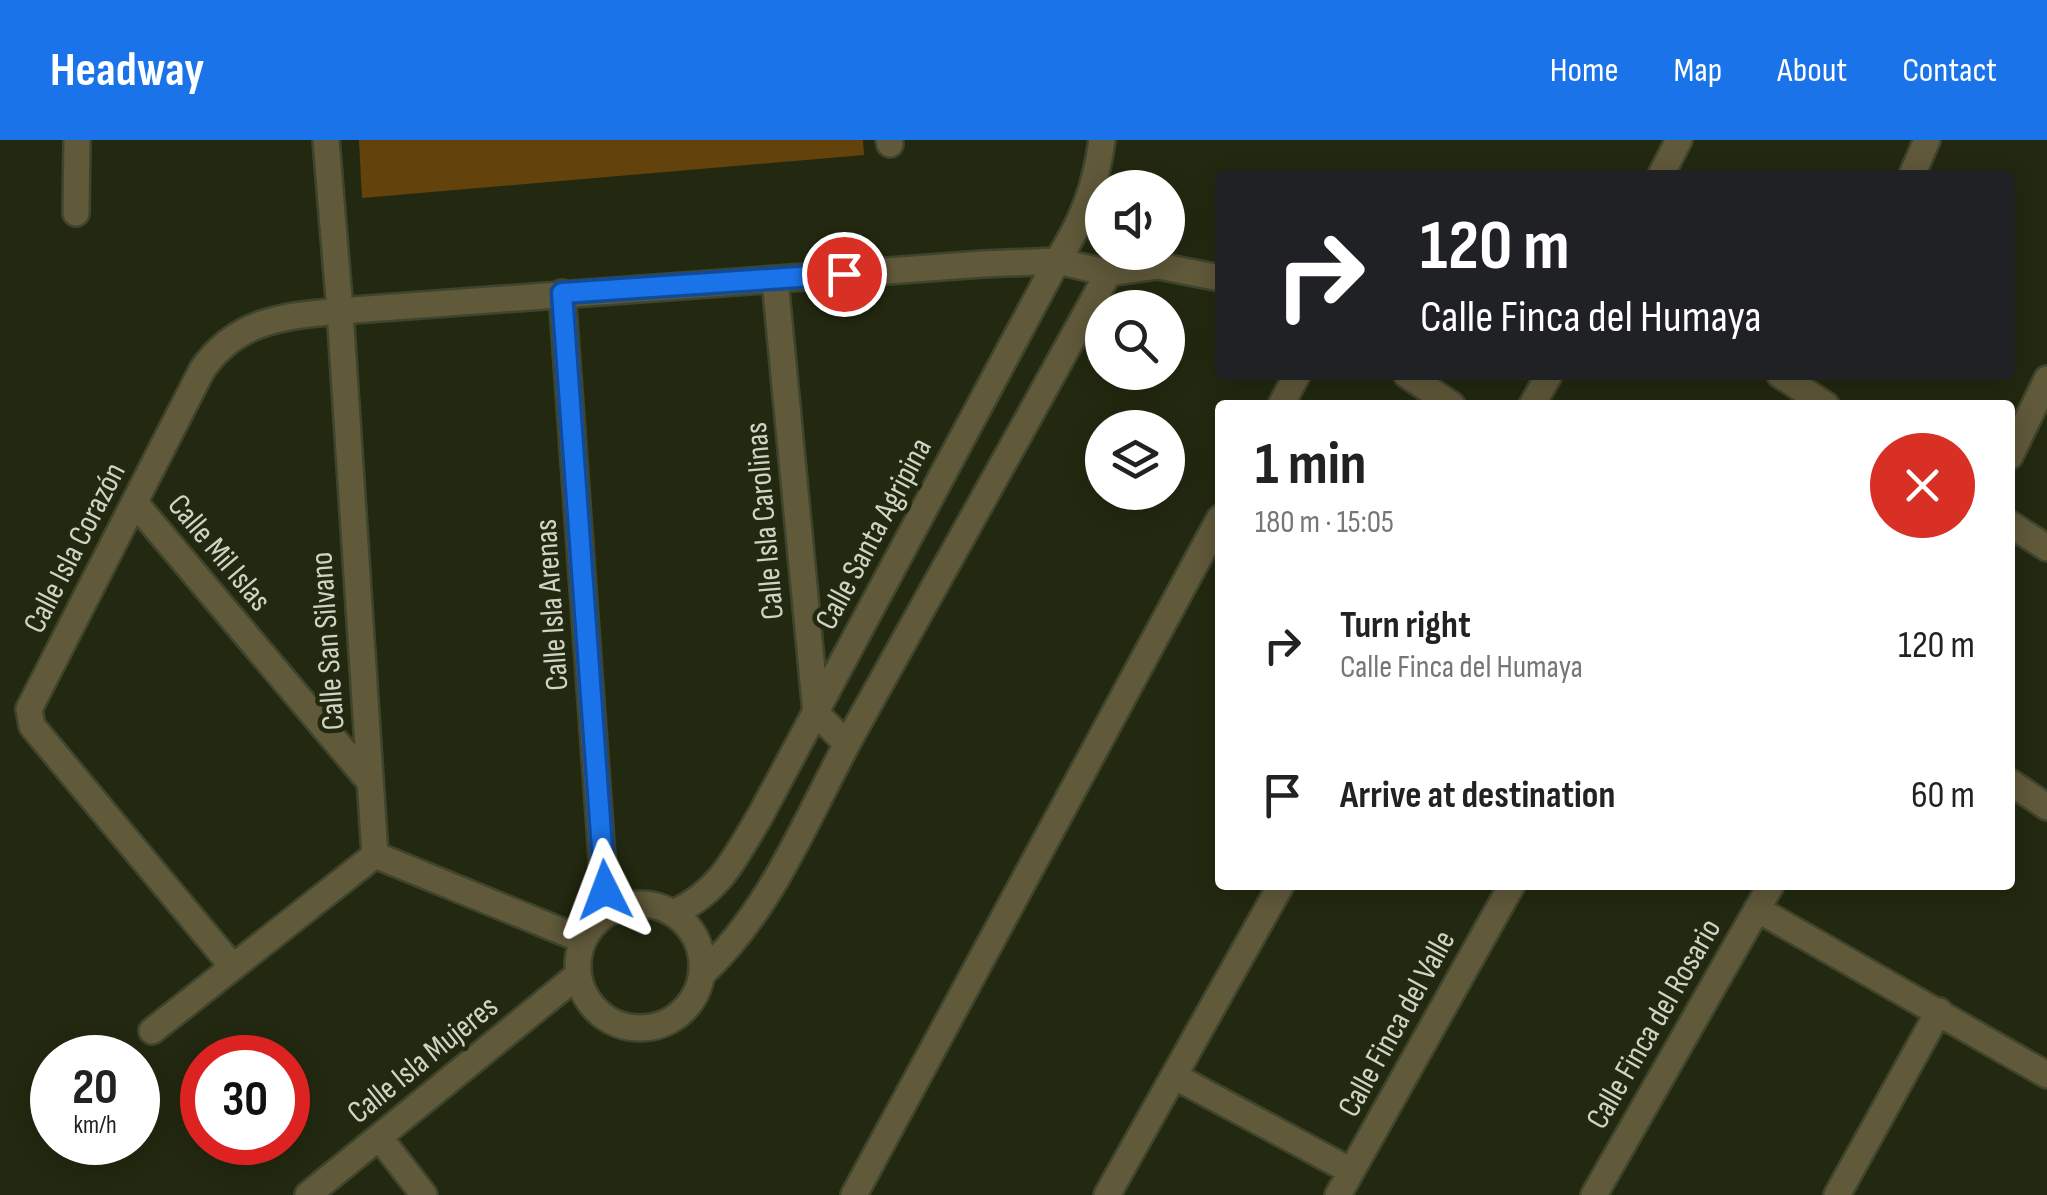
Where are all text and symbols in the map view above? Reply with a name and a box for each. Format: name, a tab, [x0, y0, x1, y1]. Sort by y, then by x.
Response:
text: Headway	[50, 42, 204, 99]
text: Home	[1550, 49, 1619, 92]
text: Map	[1674, 49, 1722, 92]
text: About	[1777, 49, 1847, 92]
text: Contact	[1902, 49, 1997, 92]
map controls	[1085, 170, 1185, 510]
button: sound	[1085, 170, 1185, 270]
text: 120 m	[1420, 205, 1570, 289]
icon: right	[1255, 210, 1385, 340]
pin	[802, 232, 887, 317]
icon: arrive	[817, 247, 872, 302]
button: search	[1085, 290, 1185, 390]
text: Calle Finca del Humaya	[1420, 290, 1762, 345]
button: layers	[1085, 410, 1185, 510]
street label: Calle Isla Carolinas	[737, 421, 793, 621]
text: 1 min	[1255, 429, 1367, 501]
street label: Calle Santa Agripina	[807, 432, 941, 636]
button: close	[1870, 433, 1975, 538]
street label: Calle Isla Corazón	[15, 456, 135, 640]
street label: Calle Mil Islas	[159, 487, 279, 619]
text: 180 m · 15:05	[1255, 503, 1394, 542]
street label: Calle Isla Arenas	[527, 518, 577, 692]
street label: Calle San Silvano	[302, 550, 354, 732]
text: Turn right	[1340, 603, 1471, 648]
icon: right	[1255, 618, 1310, 673]
text: 120 m	[1898, 623, 1975, 668]
text: Calle Finca del Humaya	[1340, 648, 1583, 687]
icon: arrive	[1255, 768, 1310, 823]
text: Arrive at destination	[1340, 773, 1615, 818]
text: 60 m	[1911, 773, 1975, 818]
position arrow	[553, 838, 657, 942]
street label: Calle Finca del Rosario	[1578, 912, 1730, 1136]
street label: Calle Finca del Valle	[1330, 924, 1464, 1124]
street label: Calle Isla Mujeres	[340, 987, 506, 1133]
speed limit sign: 30	[180, 1035, 310, 1165]
text: 20	[72, 1058, 118, 1118]
text: km/h	[73, 1110, 117, 1141]

